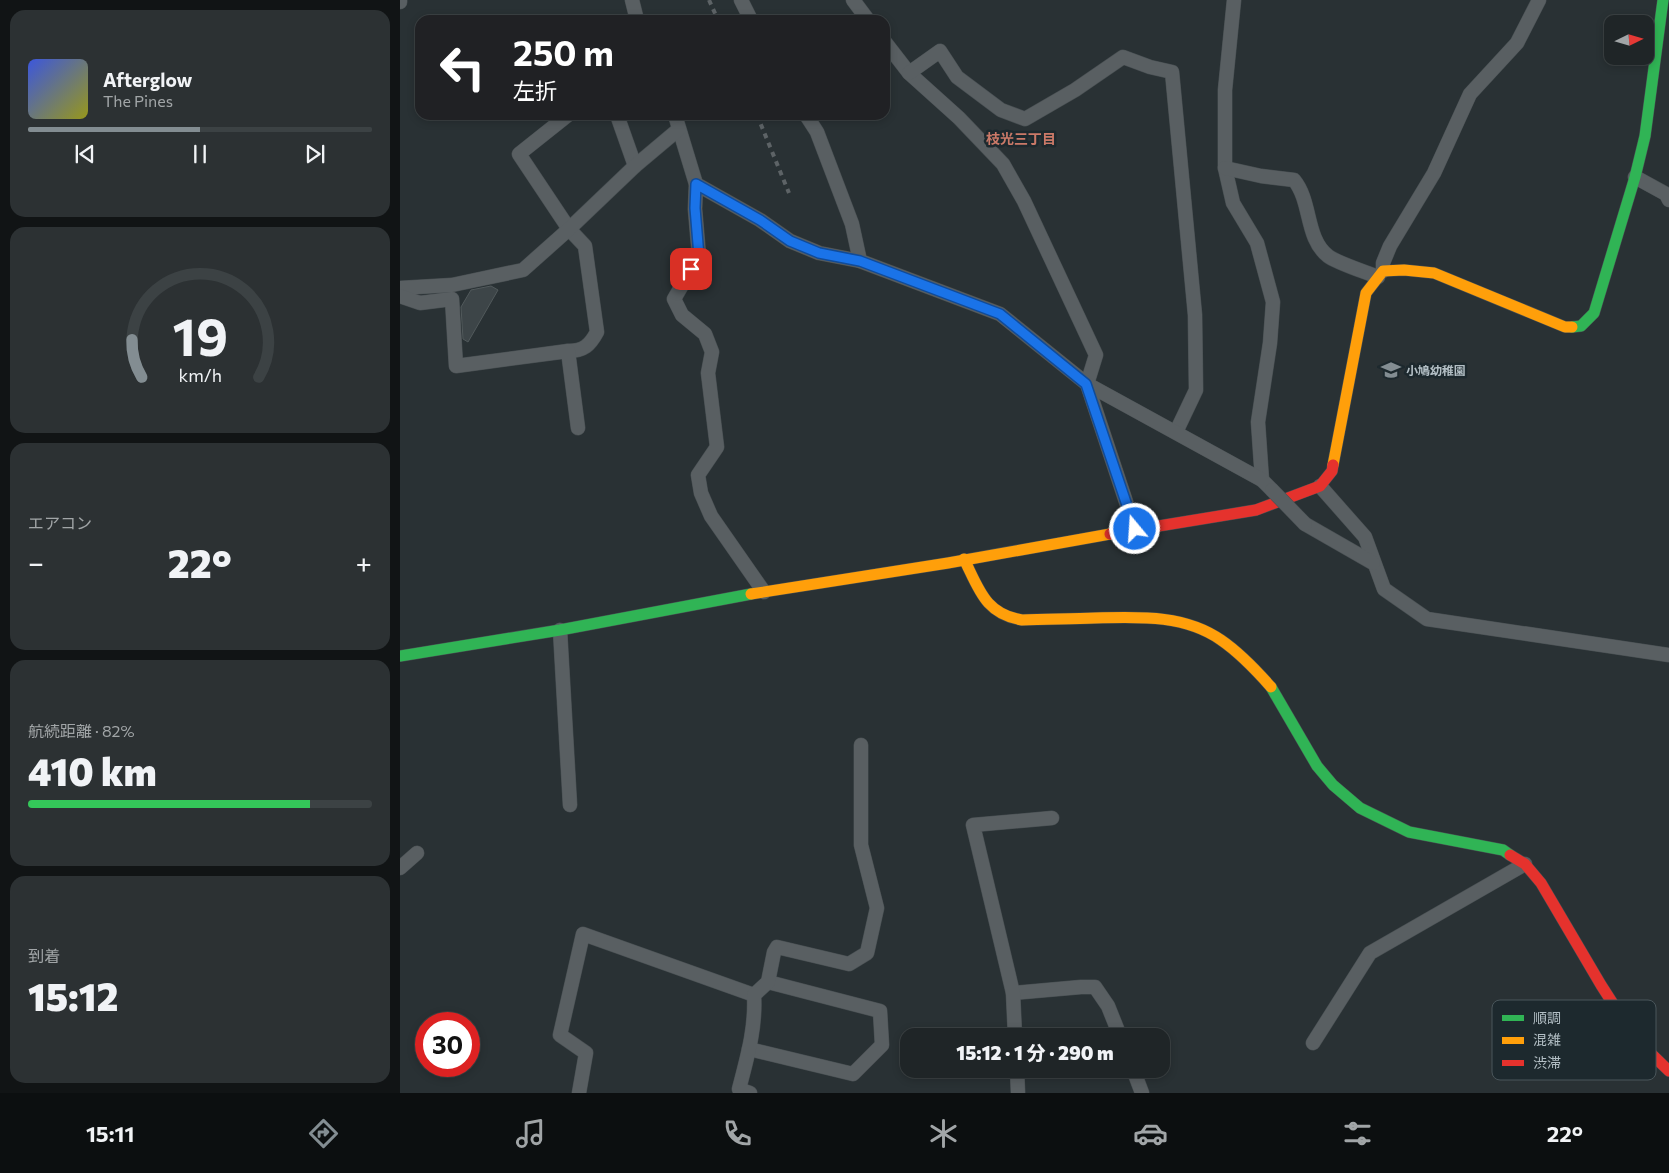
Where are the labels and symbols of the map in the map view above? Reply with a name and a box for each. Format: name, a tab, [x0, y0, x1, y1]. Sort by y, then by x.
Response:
north arrow	[1604, 15, 1654, 65]
district label: 枝光三丁目	[986, 130, 1056, 147]
pin	[670, 248, 712, 290]
school or university icon: 小鳩幼稚園	[1380, 359, 1402, 381]
place label: 小鳩幼稚園	[1406, 363, 1466, 377]
position arrow	[1108, 502, 1160, 554]
legend	[1492, 1000, 1656, 1080]
text: 順調	[1533, 1009, 1561, 1026]
speed limit sign: 30	[415, 1012, 480, 1077]
text: 混雑	[1533, 1031, 1561, 1048]
text: 渋滞	[1533, 1054, 1561, 1071]

